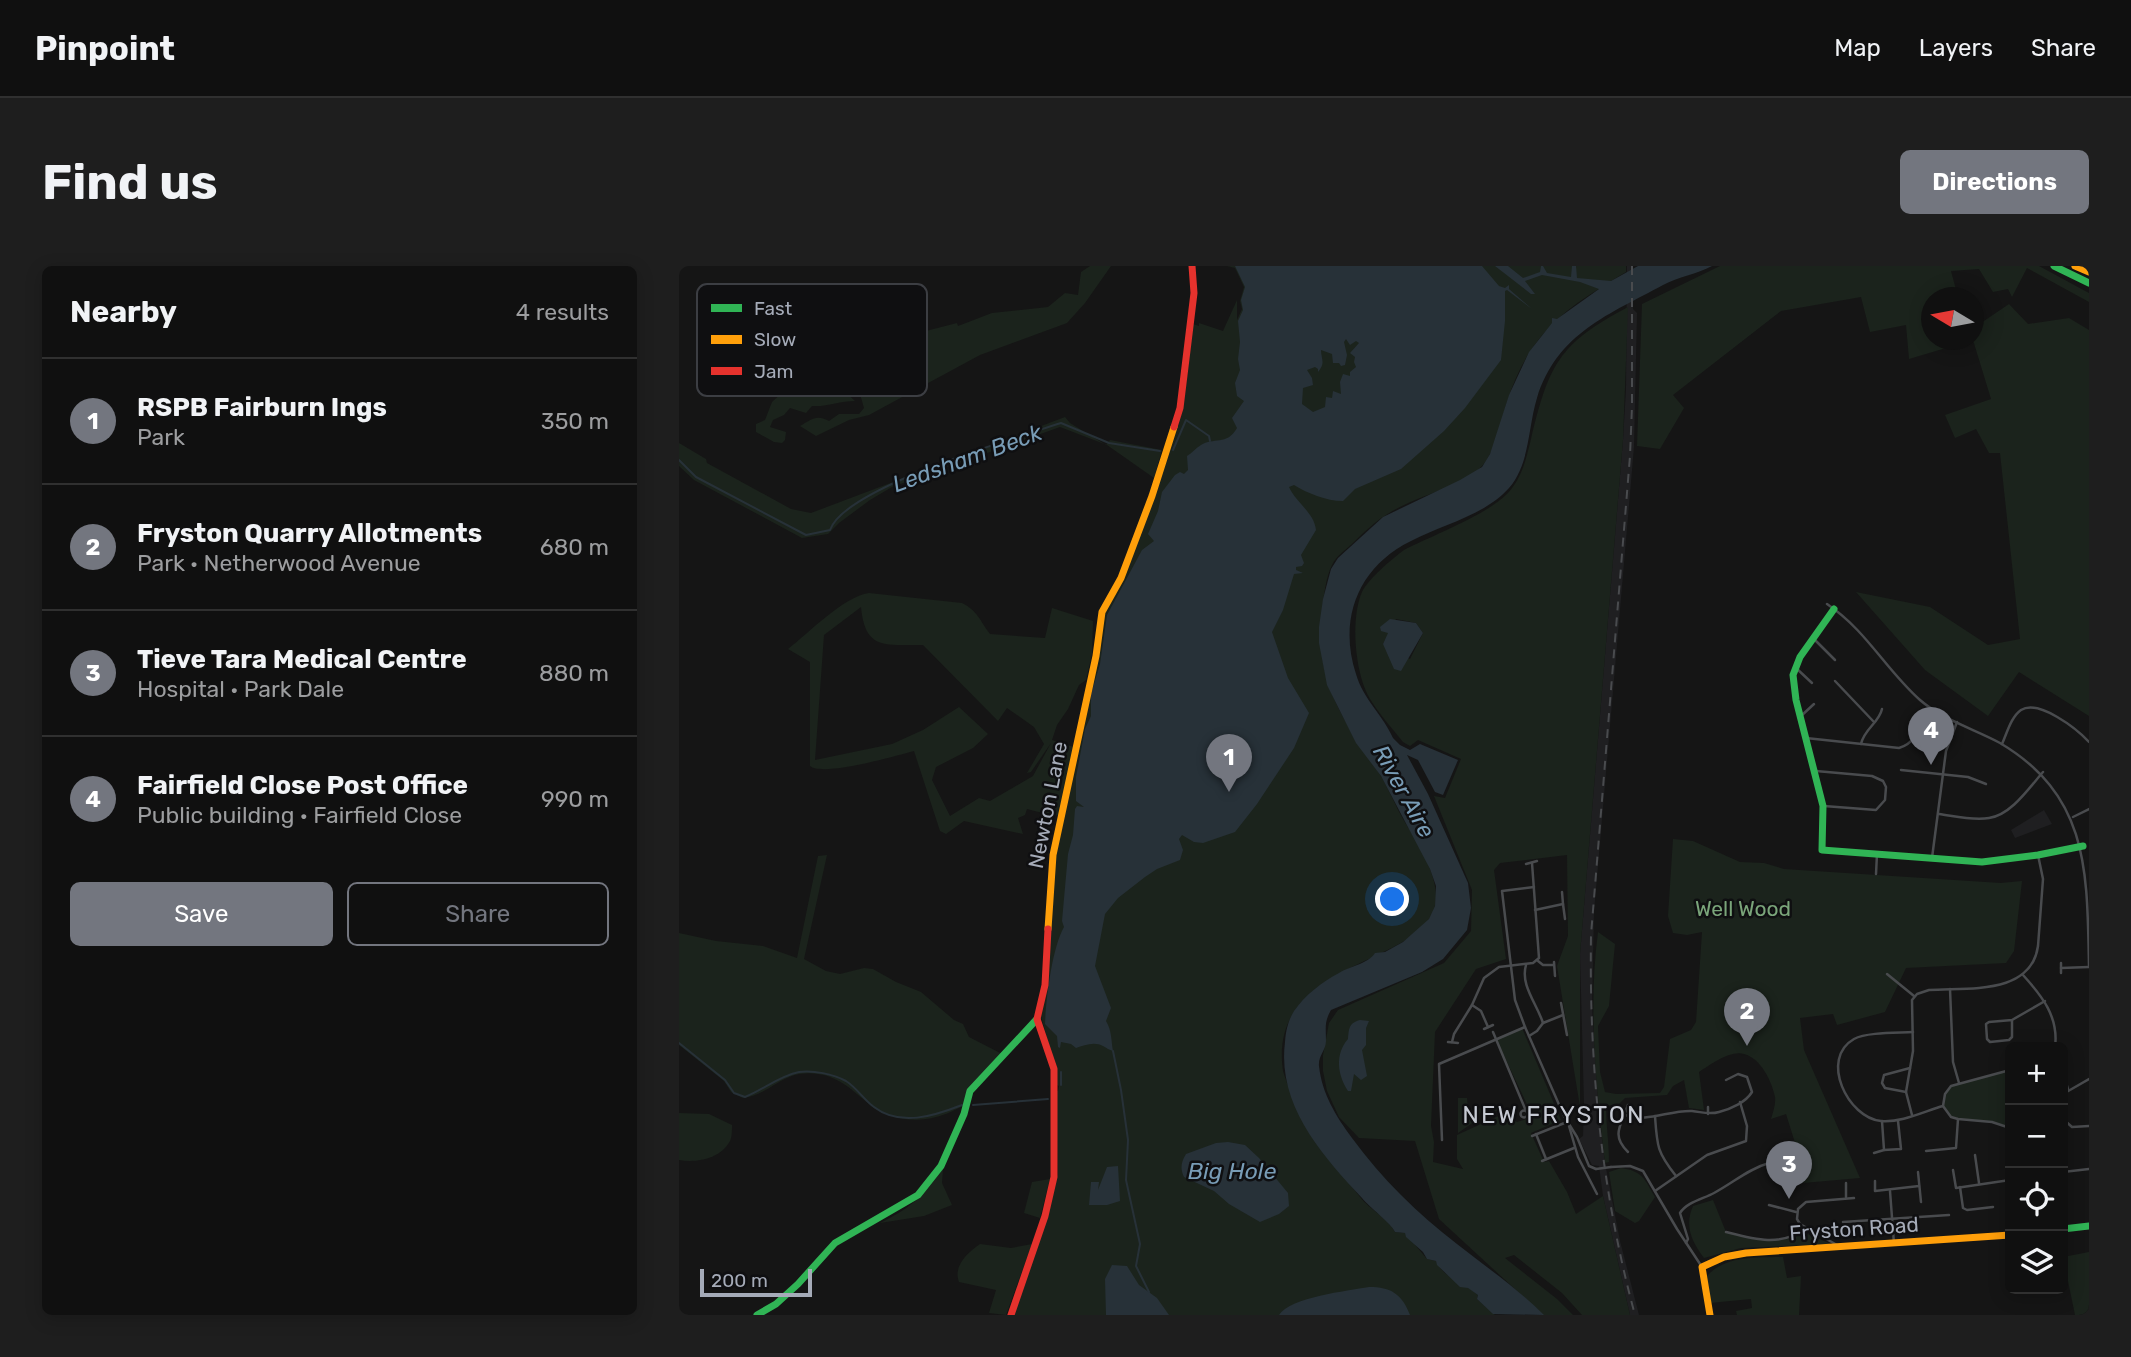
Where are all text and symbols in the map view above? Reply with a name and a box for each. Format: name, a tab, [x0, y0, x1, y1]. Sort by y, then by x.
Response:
text: Pinpoint	[35, 29, 175, 68]
text: Map	[1834, 34, 1881, 62]
text: Layers	[1919, 34, 1993, 62]
text: Share	[2031, 34, 2096, 62]
button: Directions	[1900, 150, 2089, 214]
text: Find us	[42, 153, 218, 211]
legend	[697, 284, 927, 396]
north arrow	[1921, 287, 1984, 350]
text: Nearby	[70, 294, 177, 330]
text: Fast	[754, 297, 793, 320]
text: 4 results	[516, 298, 609, 326]
text: Slow	[754, 328, 796, 351]
text: Jam	[754, 360, 793, 383]
text: RSPB Fairburn Ings	[137, 392, 387, 423]
text: 1	[87, 407, 99, 435]
text: 350 m	[541, 407, 609, 435]
water label: Ledsham Beck	[888, 418, 1047, 498]
text: Park	[137, 423, 185, 451]
text: Fryston Quarry Allotments	[137, 518, 482, 549]
text: 2	[86, 533, 100, 561]
text: 680 m	[540, 533, 609, 561]
text: Park · Netherwood Avenue	[137, 549, 421, 577]
text: Tieve Tara Medical Centre	[137, 644, 467, 675]
text: 3	[85, 659, 101, 687]
text: 880 m	[539, 659, 609, 687]
text: Hospital · Park Dale	[137, 675, 344, 703]
pin: 4	[1908, 707, 1954, 765]
pin: 1	[1206, 734, 1252, 792]
street label: Newton Lane	[1023, 739, 1072, 871]
water label: River Aire	[1367, 740, 1441, 842]
text: Fairfield Close Post Office	[137, 770, 468, 801]
text: 4	[85, 785, 101, 813]
text: 990 m	[541, 785, 609, 813]
text: Public building · Fairfield Close	[137, 801, 462, 829]
button: Save	[70, 882, 333, 946]
button: Share	[347, 882, 609, 946]
your location	[1375, 882, 1409, 916]
park label: Well Wood	[1695, 896, 1791, 921]
pin: 2	[1724, 988, 1770, 1046]
map controls	[2005, 1042, 2068, 1294]
button: +	[2005, 1042, 2068, 1105]
district label: NEW FRYSTON	[1462, 1101, 1646, 1129]
button: −	[2005, 1105, 2068, 1168]
pin: 3	[1766, 1141, 1812, 1199]
water label: Big Hole	[1188, 1157, 1276, 1185]
button: locate	[2005, 1168, 2068, 1231]
street label: Fryston Road	[1788, 1212, 1920, 1245]
button: layers	[2005, 1231, 2068, 1294]
scale bar	[700, 1266, 812, 1298]
text: 200 m	[711, 1269, 768, 1292]

